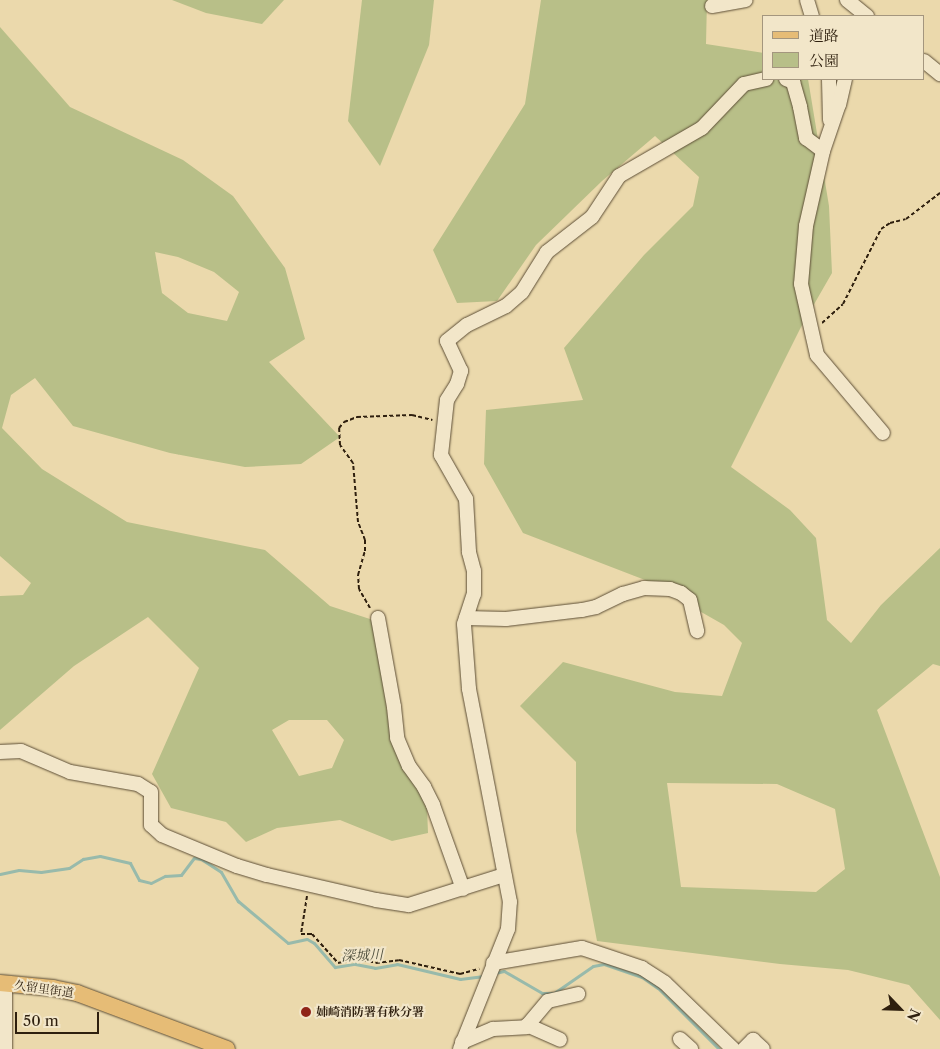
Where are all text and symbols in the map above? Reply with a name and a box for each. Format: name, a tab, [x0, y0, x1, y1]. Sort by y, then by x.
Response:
legend	[762, 15, 925, 80]
text: 道路	[809, 26, 839, 45]
text: 公園	[809, 51, 839, 70]
water label: 深城川	[341, 946, 383, 964]
street label: 久留里街道	[13, 978, 75, 1000]
north arrow	[875, 984, 925, 1034]
scale bar	[18, 1002, 101, 1034]
place label: 姉崎消防署有秋分署	[316, 1005, 424, 1019]
marker: 姉崎消防署有秋分署	[300, 1006, 312, 1018]
text: N	[903, 1006, 924, 1024]
text: 50 m	[23, 1011, 59, 1030]

